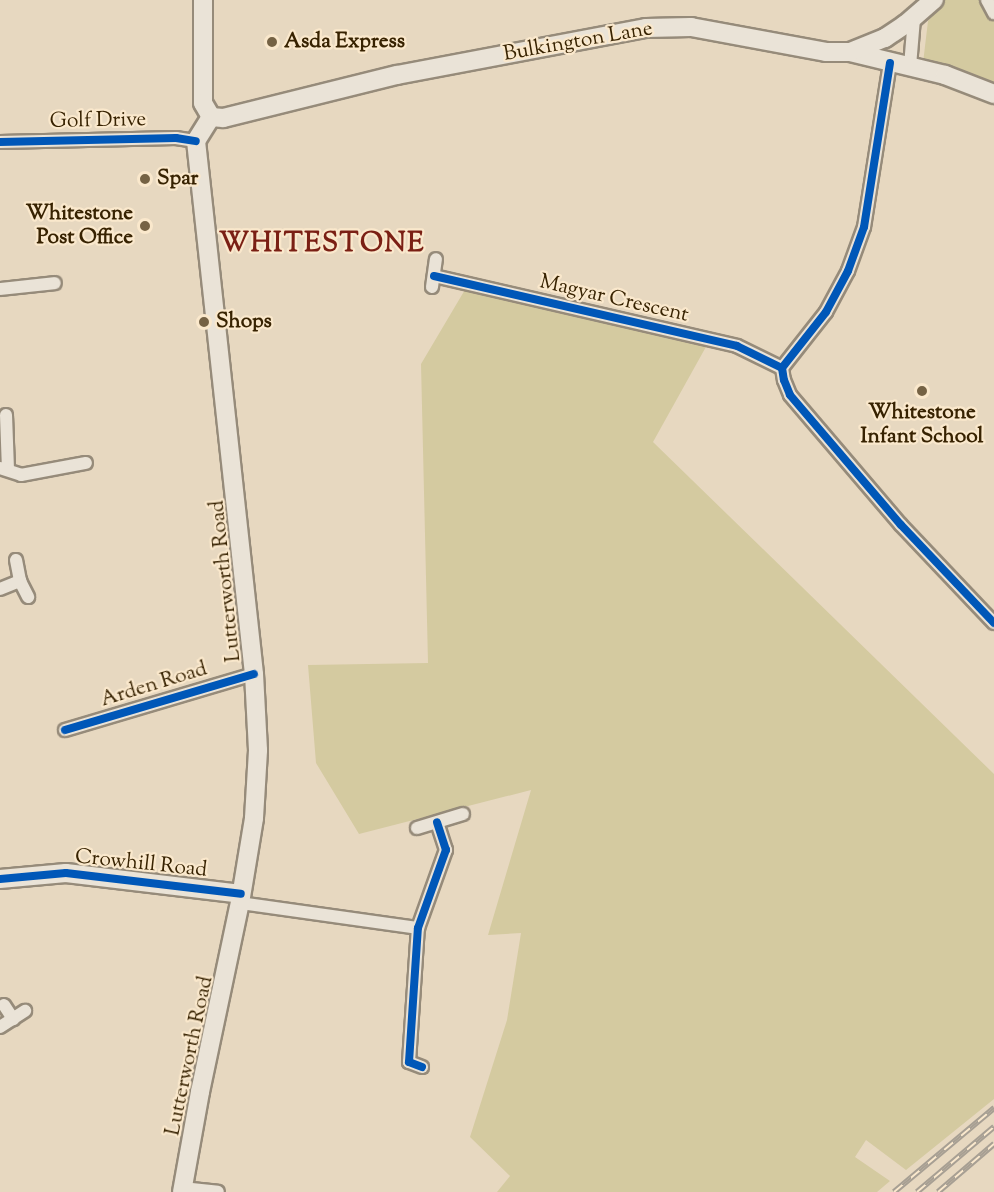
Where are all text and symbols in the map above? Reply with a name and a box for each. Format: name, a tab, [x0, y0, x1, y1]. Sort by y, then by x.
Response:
street label: Bulkington Lane	[501, 16, 655, 68]
place label: Asda Express	[284, 29, 405, 55]
marker: Asda Express	[265, 35, 279, 49]
street label: Golf Drive	[49, 108, 147, 134]
place label: Spar	[157, 166, 198, 192]
marker: Spar	[138, 172, 152, 186]
place label: Whitestone Post Office	[26, 201, 133, 251]
marker: Whitestone Post Office	[138, 219, 152, 233]
district label: WHITESTONE	[219, 229, 425, 261]
street label: Magyar Crescent	[537, 270, 691, 328]
place label: Shops	[216, 309, 272, 335]
marker: Shops	[197, 315, 211, 329]
marker: Whitestone Infant School	[915, 384, 929, 398]
place label: Whitestone Infant School	[861, 400, 983, 450]
street label: Lutterworth Road	[205, 499, 247, 663]
street label: Arden Road	[98, 657, 210, 713]
street label: Crowhill Road	[74, 845, 208, 883]
street label: Lutterworth Road	[161, 974, 219, 1138]

